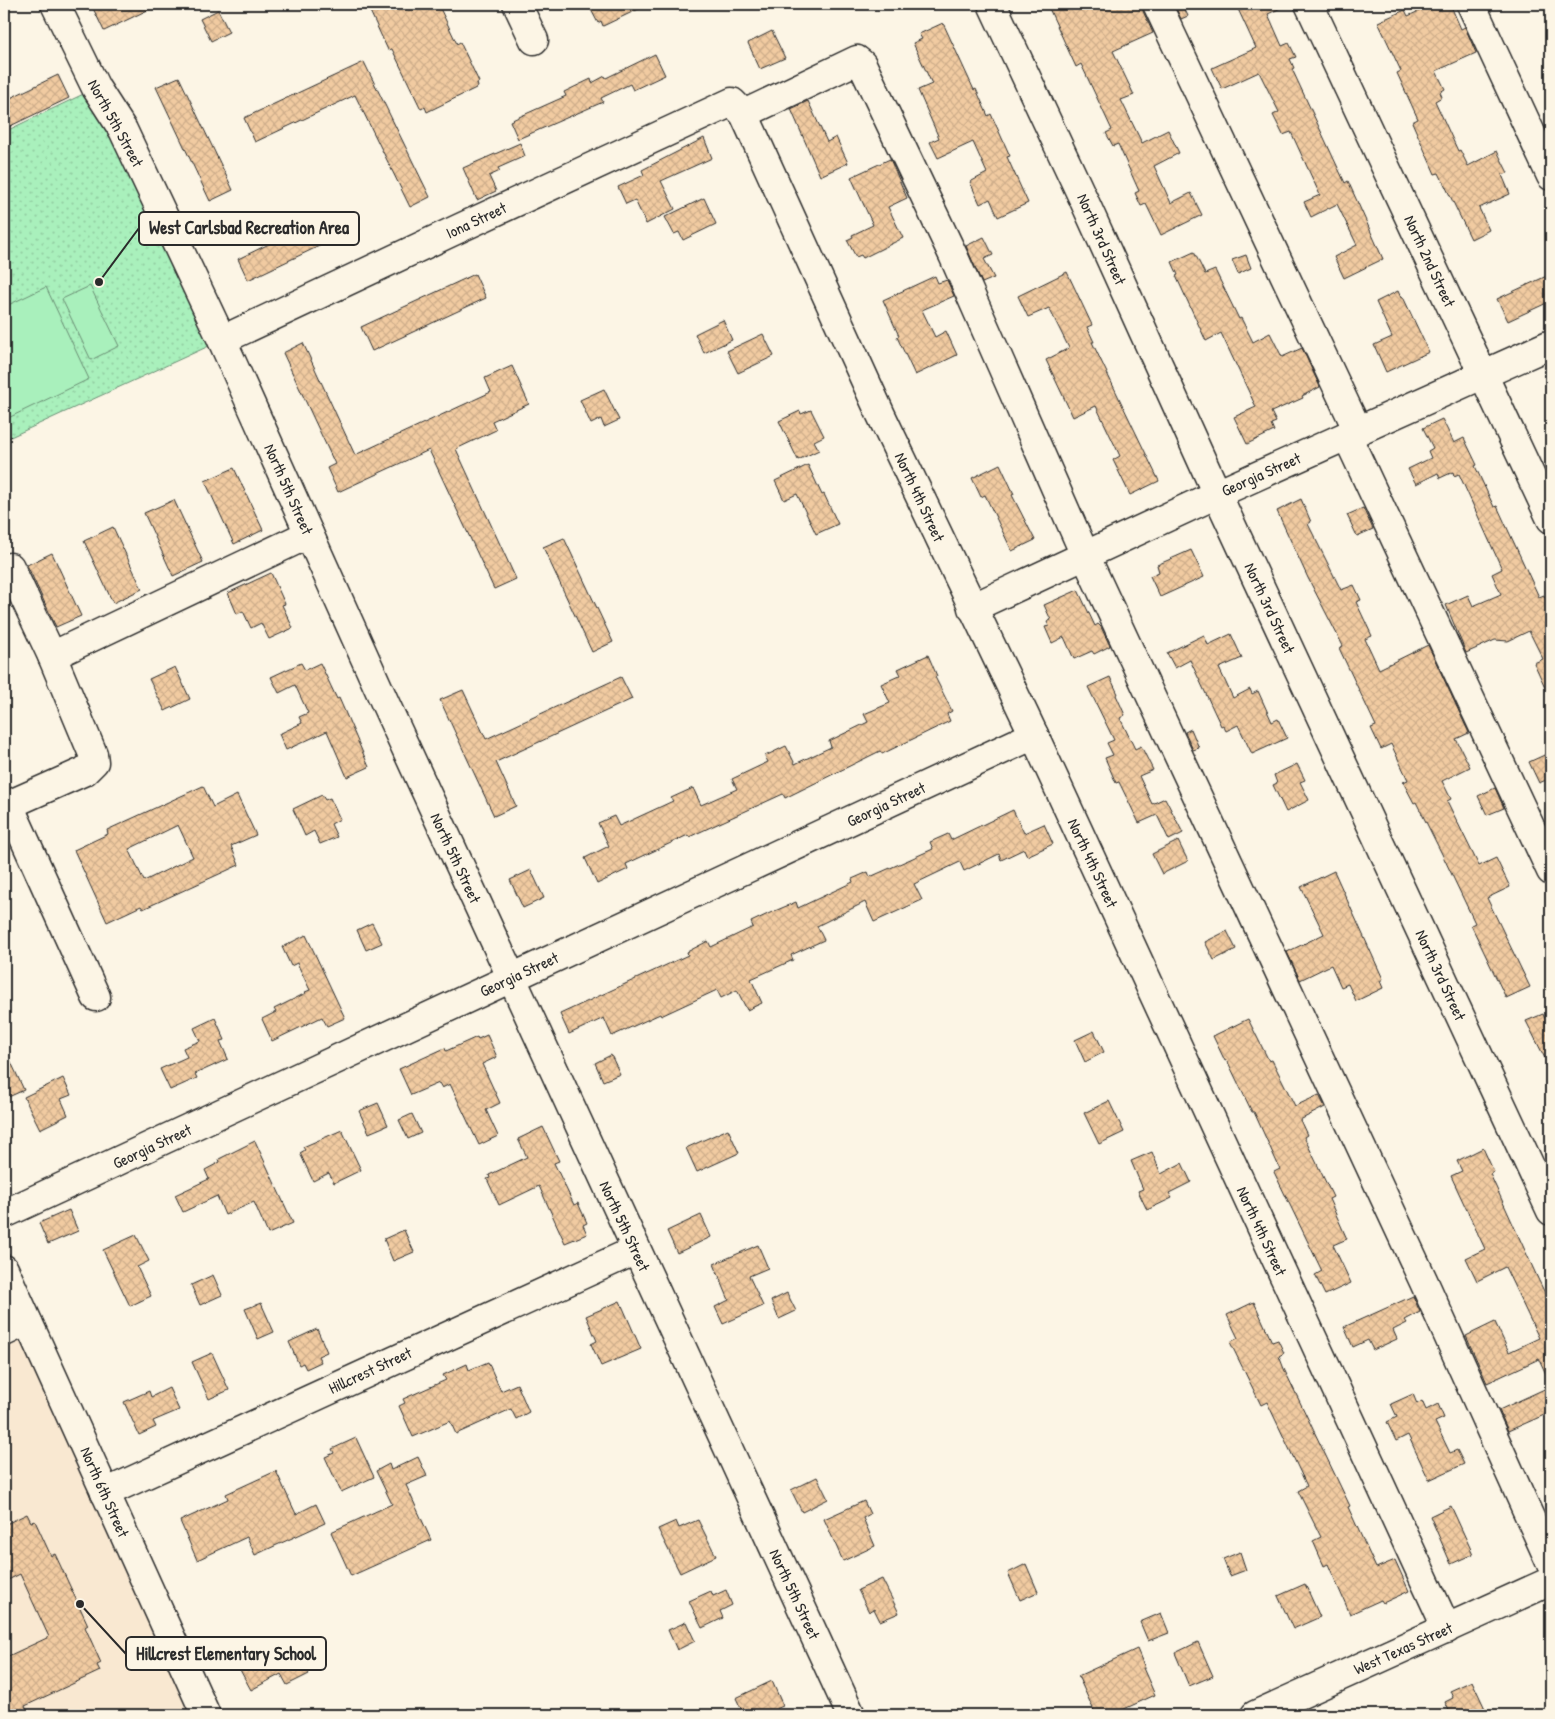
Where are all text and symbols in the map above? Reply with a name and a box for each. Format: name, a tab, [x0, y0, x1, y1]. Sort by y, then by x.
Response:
street label: North 5th Street	[83, 75, 149, 171]
street label: North 3rd Street	[1072, 190, 1132, 288]
street label: Iona Street	[442, 196, 510, 244]
callout: West Carlsbad Recreation Area	[139, 212, 359, 245]
street label: North 2nd Street	[1399, 212, 1461, 311]
text: West Carlsbad Recreation Area	[149, 215, 350, 240]
street label: North 5th Street	[259, 440, 319, 538]
street label: Georgia Street	[1218, 447, 1305, 501]
street label: North 4th Street	[890, 449, 950, 546]
street label: North 3rd Street	[1239, 559, 1301, 657]
street label: Georgia Street	[843, 776, 929, 832]
street label: North 5th Street	[426, 809, 487, 907]
street label: North 4th Street	[1063, 815, 1123, 912]
street label: North 3rd Street	[1410, 926, 1472, 1024]
street label: Georgia Street	[476, 946, 562, 1002]
street label: Georgia Street	[109, 1118, 195, 1174]
street label: North 5th Street	[595, 1177, 656, 1275]
street label: North 4th Street	[1232, 1183, 1292, 1280]
street label: Hillcrest Street	[325, 1341, 416, 1399]
street label: North 6th Street	[75, 1443, 135, 1541]
street label: North 5th Street	[765, 1545, 826, 1643]
street label: West Texas Street	[1350, 1616, 1456, 1680]
callout: Hillcrest Elementary School	[126, 1637, 326, 1670]
text: Hillcrest Elementary School	[136, 1641, 317, 1667]

